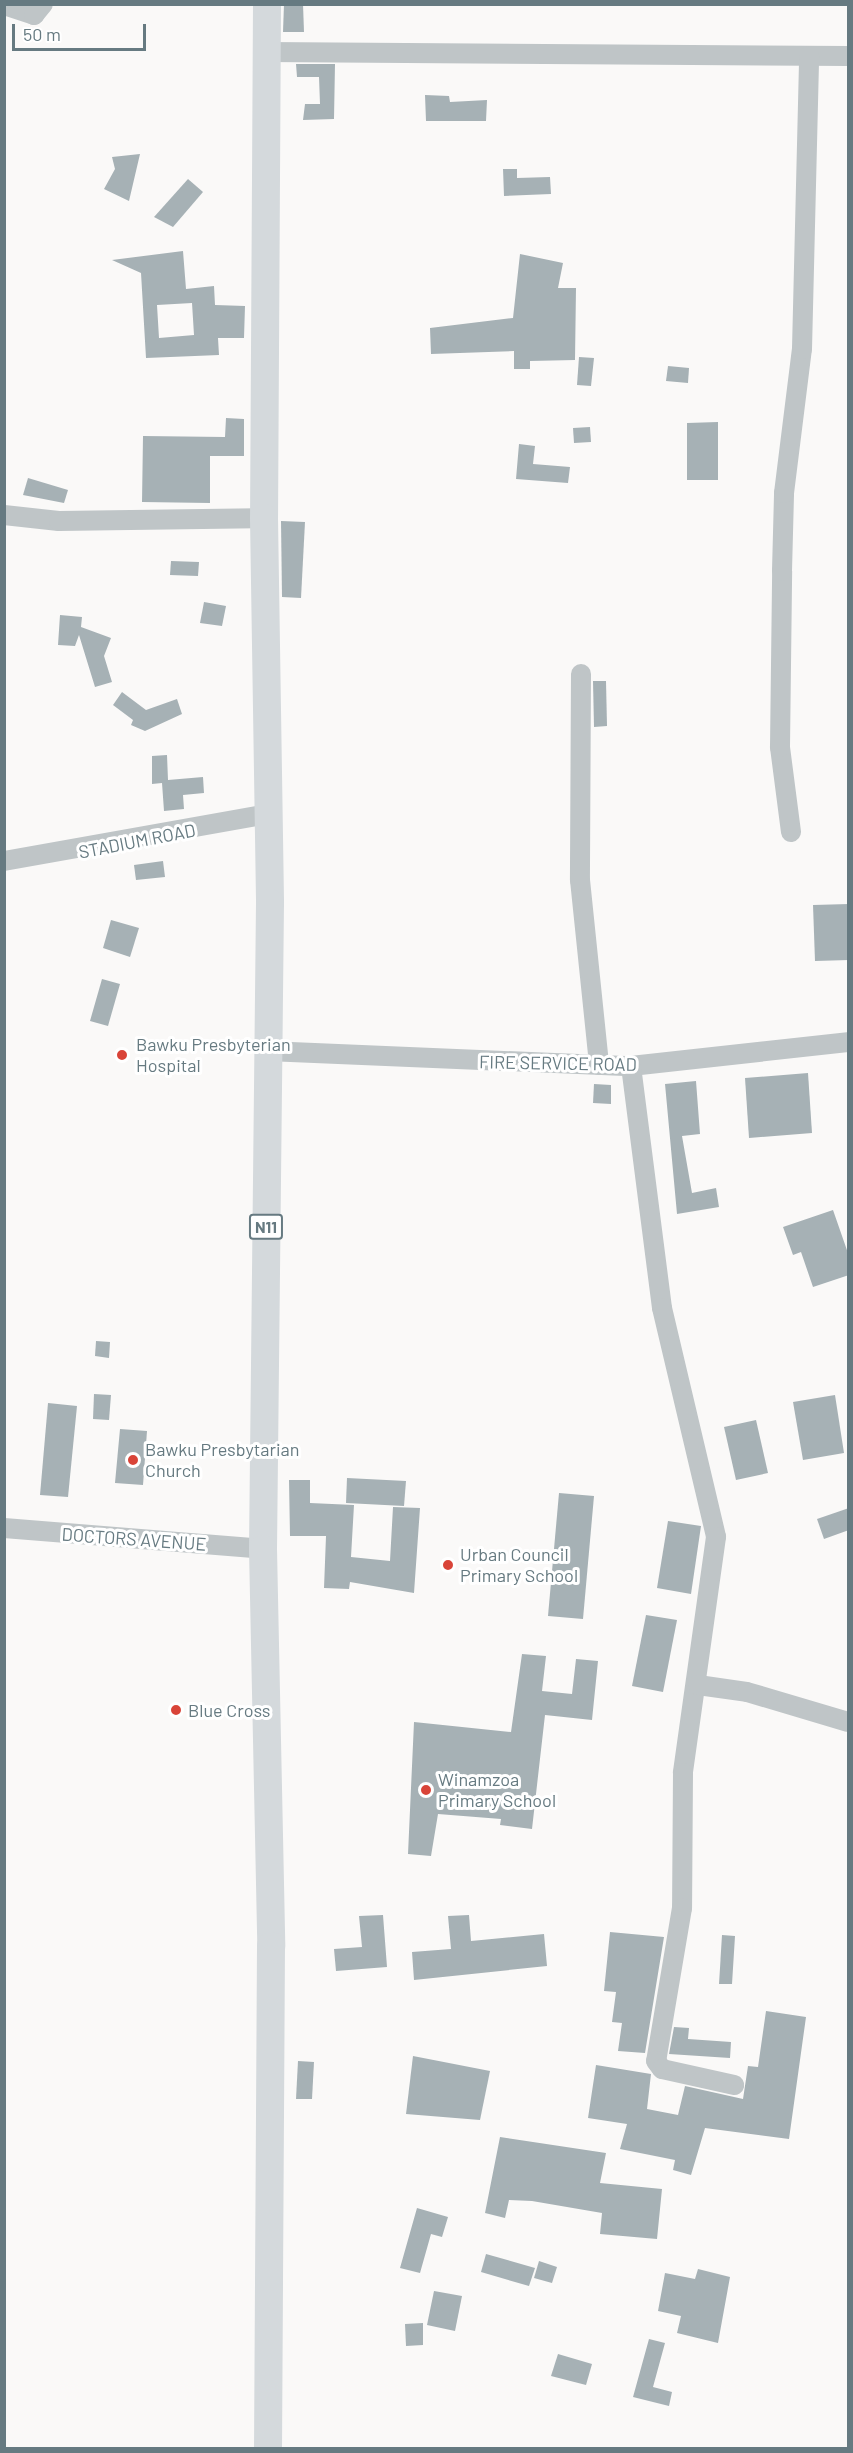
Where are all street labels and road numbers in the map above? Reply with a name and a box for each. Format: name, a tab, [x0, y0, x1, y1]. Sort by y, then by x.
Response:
street label: STADIUM ROAD	[77, 819, 197, 863]
street label: FIRE SERVICE ROAD	[479, 1051, 637, 1075]
road number: N11	[248, 1214, 284, 1240]
street label: DOCTORS AVENUE	[61, 1523, 207, 1555]

